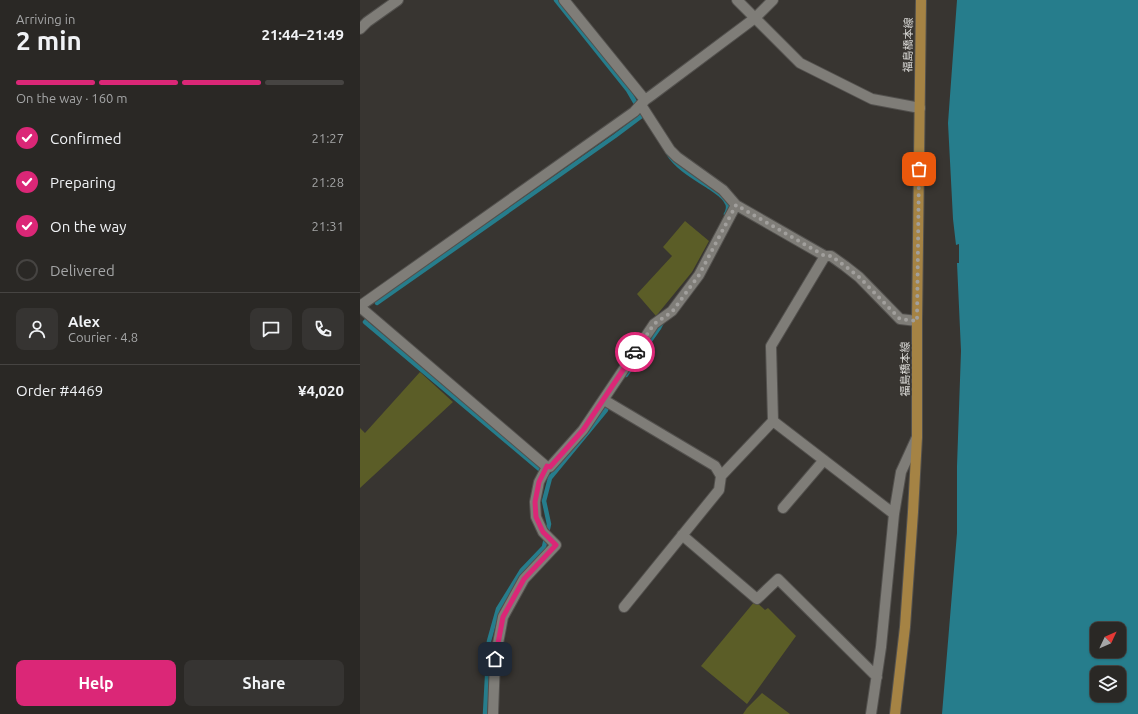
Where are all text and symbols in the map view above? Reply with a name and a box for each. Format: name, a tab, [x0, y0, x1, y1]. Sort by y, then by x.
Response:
text: Arriving in	[16, 12, 75, 26]
street label: 福島橋本線	[902, 17, 914, 73]
text: 2 min	[16, 26, 82, 55]
text: 21:44–21:49	[261, 26, 344, 43]
text: On the way · 160 m	[16, 91, 128, 105]
icon: check	[16, 127, 38, 149]
text: Confirmed	[50, 130, 122, 147]
text: 21:27	[311, 131, 344, 145]
pin	[902, 152, 936, 186]
icon: bag	[908, 158, 930, 180]
icon: check	[16, 171, 38, 193]
text: Preparing	[50, 174, 116, 191]
text: 21:28	[311, 175, 344, 189]
icon: check	[16, 215, 38, 237]
text: On the way	[50, 218, 126, 235]
text: 21:31	[311, 219, 344, 233]
text: Delivered	[50, 262, 115, 279]
button: person	[16, 308, 58, 350]
button: chat	[250, 308, 292, 350]
button: phone	[302, 308, 344, 350]
text: Alex	[68, 313, 100, 330]
text: Courier · 4.8	[68, 330, 138, 344]
courier	[615, 332, 655, 372]
icon: car	[624, 341, 646, 363]
street label: 福島橋本線	[899, 342, 911, 397]
text: Order #4469	[16, 382, 103, 399]
text: ¥4,020	[298, 382, 344, 399]
north arrow	[1090, 622, 1126, 658]
map controls	[1090, 622, 1126, 702]
pin	[478, 642, 512, 676]
icon: home	[484, 648, 506, 670]
button: Help	[16, 660, 176, 706]
button: Share	[184, 660, 344, 706]
button: layers	[1090, 666, 1126, 702]

